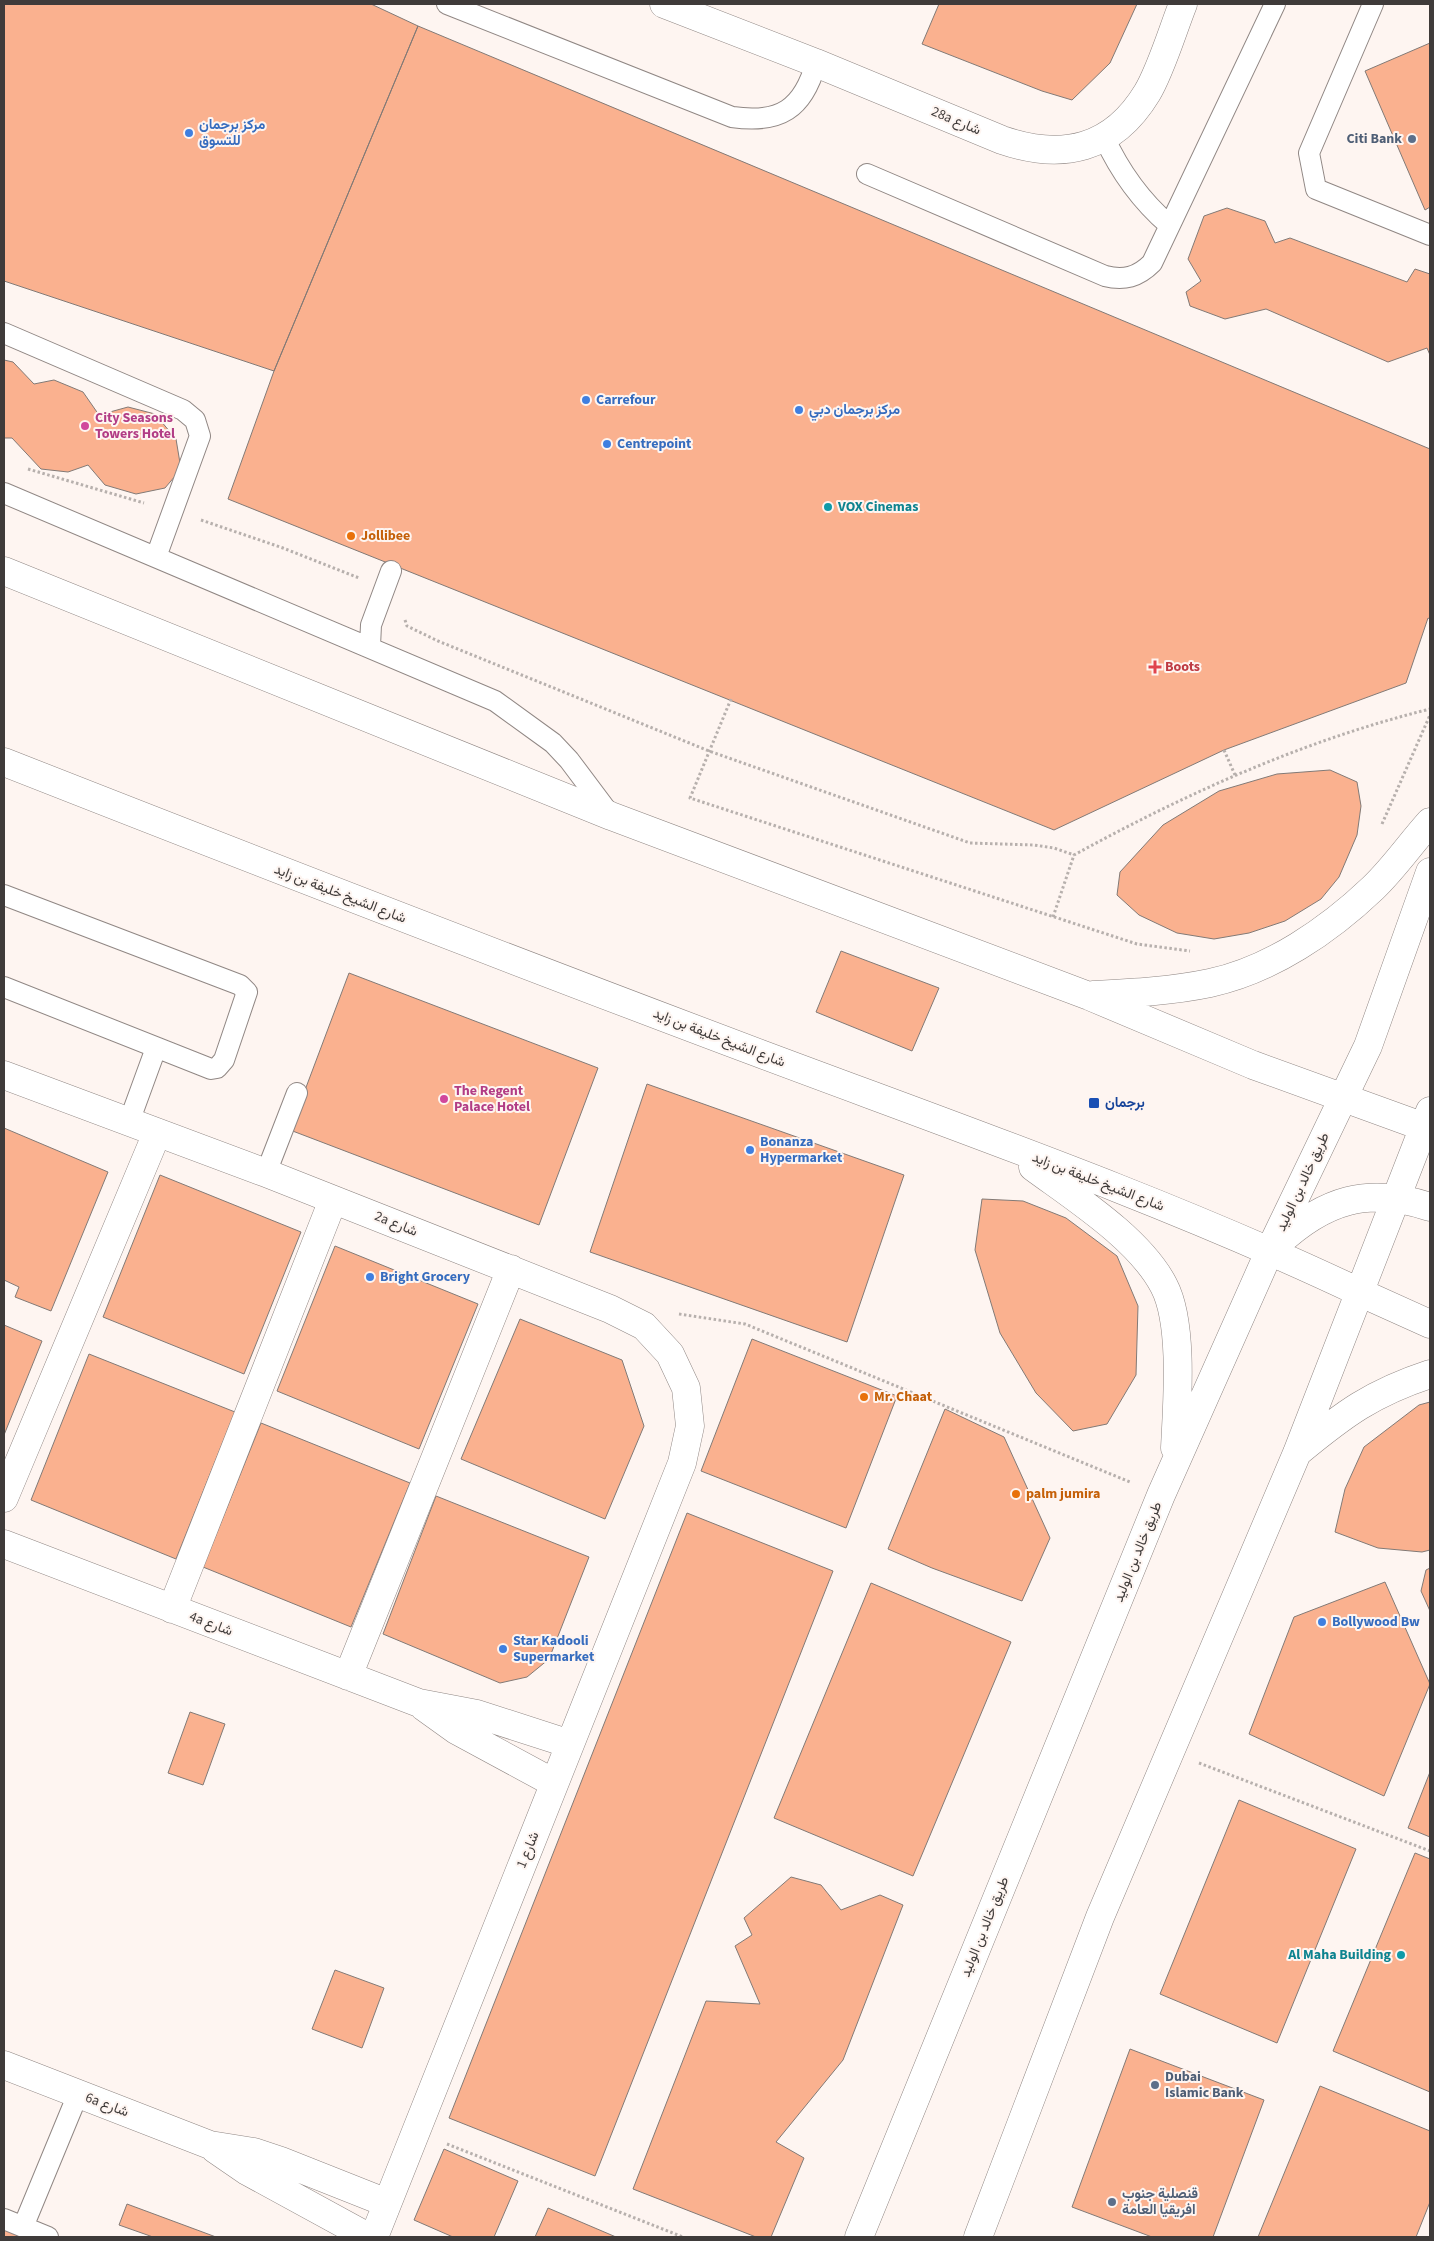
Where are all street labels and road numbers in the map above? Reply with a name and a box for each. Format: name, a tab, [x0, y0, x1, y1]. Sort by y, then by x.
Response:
street label: 28a شارع	[928, 102, 984, 140]
street label: شارع الشيخ خليفة بن زايد	[271, 860, 409, 928]
street label: شارع الشيخ خليفة بن زايد	[650, 1004, 788, 1072]
street label: طريق خالد بن الوليد	[1271, 1129, 1335, 1235]
street label: شارع الشيخ خليفة بن زايد	[1029, 1148, 1167, 1216]
street label: 2a شارع	[371, 1206, 421, 1242]
street label: طريق خالد بن الوليد	[1109, 1499, 1167, 1605]
street label: 4a شارع	[186, 1607, 236, 1641]
street label: شارع 1	[512, 1829, 544, 1871]
street label: طريق خالد بن الوليد	[956, 1874, 1014, 1980]
street label: 6a شارع	[82, 2088, 132, 2122]

